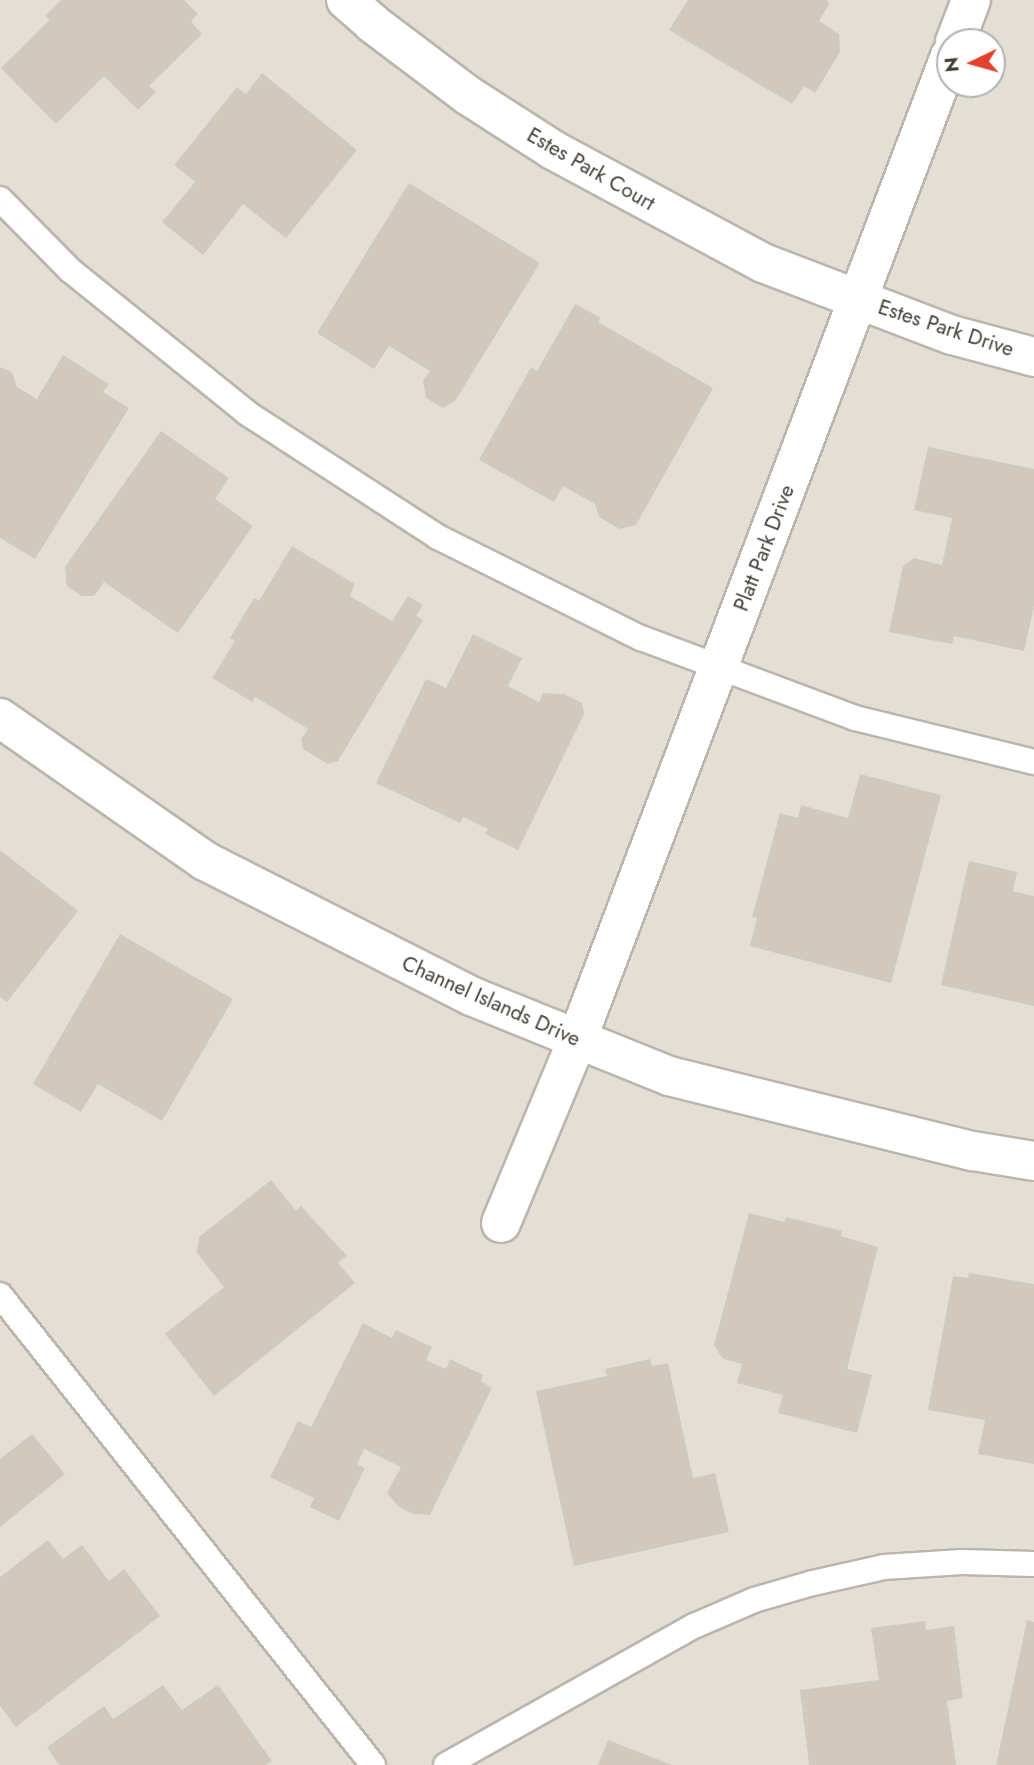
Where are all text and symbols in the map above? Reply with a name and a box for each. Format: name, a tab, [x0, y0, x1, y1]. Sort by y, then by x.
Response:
north arrow	[936, 28, 1006, 98]
text: N	[937, 56, 966, 73]
street label: Estes Park Court	[523, 122, 659, 216]
street label: Estes Park Drive	[875, 294, 1017, 362]
street label: Platt Park Drive	[728, 481, 800, 615]
street label: Channel Islands Drive	[398, 950, 584, 1052]

